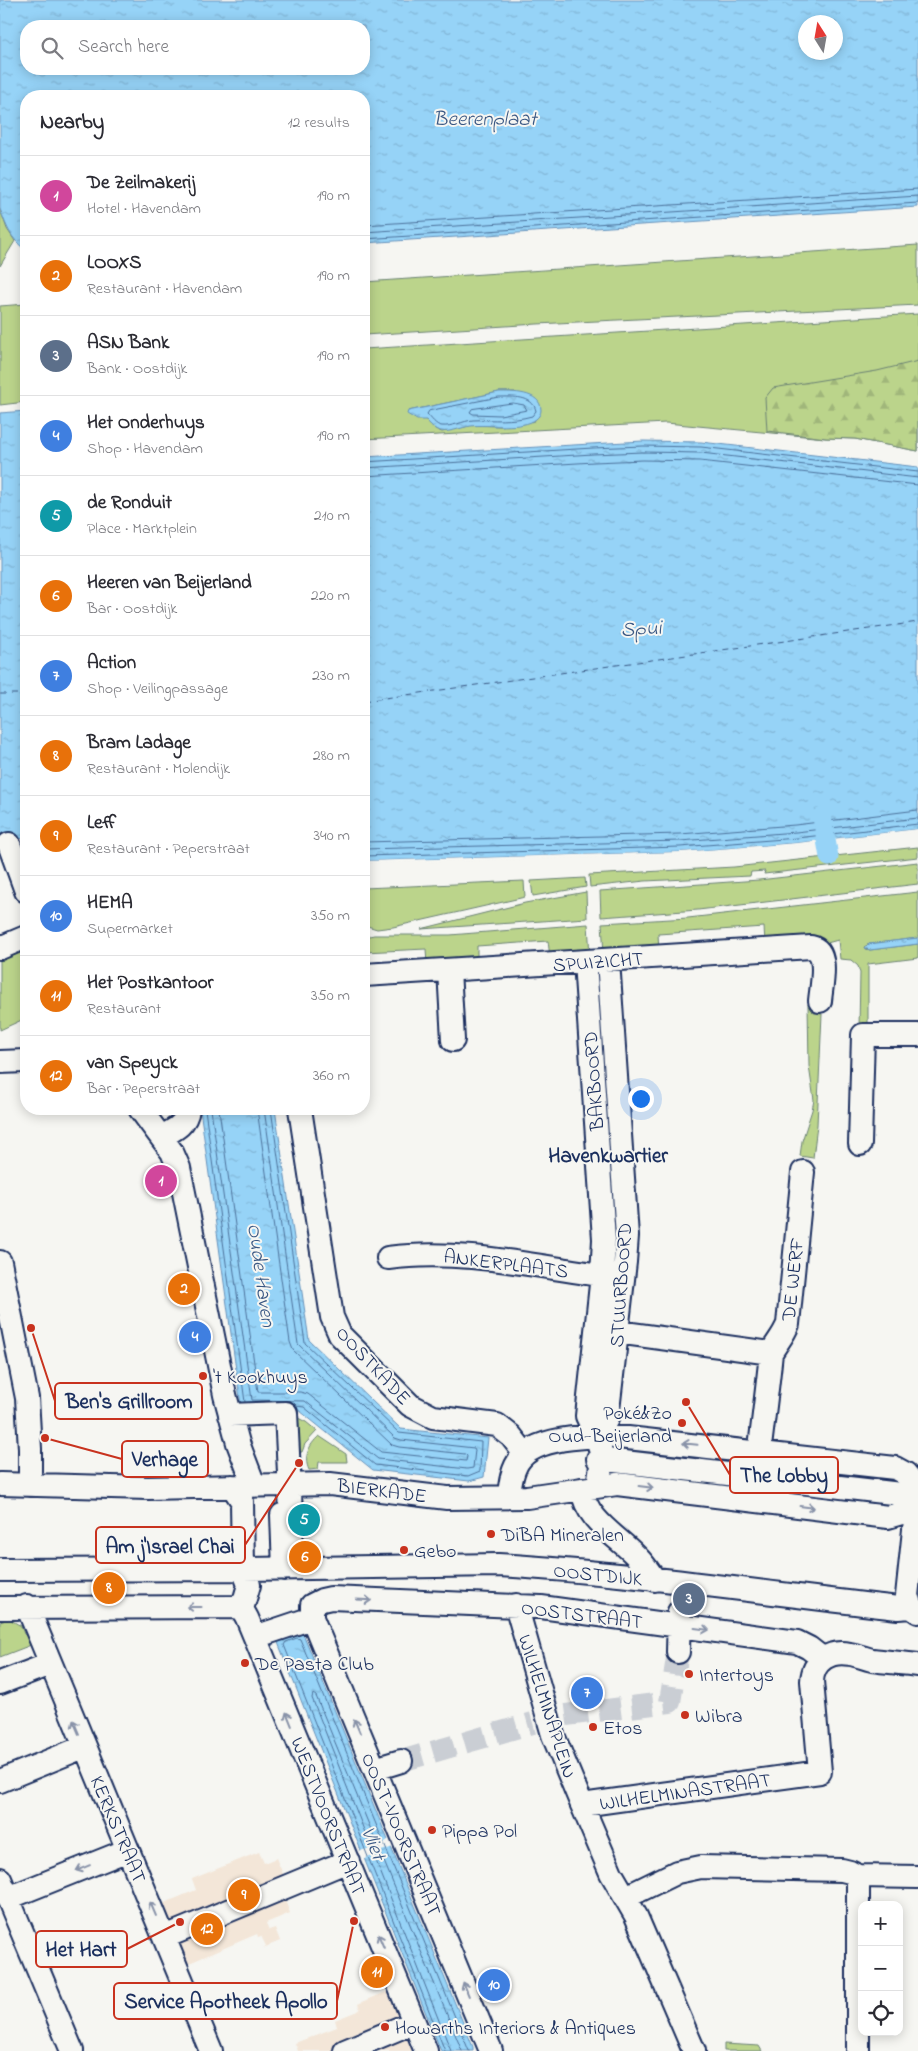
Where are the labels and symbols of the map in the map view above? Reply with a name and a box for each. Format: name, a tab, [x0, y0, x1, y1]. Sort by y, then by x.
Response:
north arrow	[798, 15, 843, 60]
water label: Beerenplaat	[433, 105, 539, 135]
water label: Spui	[620, 614, 664, 646]
street label: SPUIZICHT	[552, 946, 644, 981]
street label: BAKBOORD	[578, 1030, 614, 1133]
your location	[628, 1086, 654, 1112]
district label: Havenkwartier	[548, 1142, 668, 1172]
pin: 1	[145, 1162, 177, 1200]
water label: Oude Haven	[238, 1222, 282, 1330]
street label: STUURBOORD	[604, 1222, 641, 1348]
street label: DE WERF	[776, 1236, 813, 1323]
street label: ANKERPLAATS	[442, 1243, 570, 1288]
pin: 2	[168, 1270, 200, 1308]
pin: 4	[179, 1318, 211, 1356]
street label: OOSTKADE	[328, 1320, 417, 1413]
place label: 't Kookhuys	[213, 1364, 308, 1393]
marker: 't Kookhuys	[197, 1370, 209, 1382]
callout: Ben's Grillroom	[55, 1383, 202, 1419]
text: Ben's Grillroom	[64, 1388, 193, 1418]
place label: Poké&Zo Oud-Beijerland	[548, 1400, 672, 1452]
marker: Poké&Zo Oud-Beijerland	[676, 1417, 688, 1429]
one-way arrow	[683, 1439, 699, 1449]
callout: Verhage	[122, 1441, 208, 1477]
text: Verhage	[131, 1446, 199, 1478]
callout: The Lobby	[730, 1457, 838, 1493]
text: The Lobby	[740, 1462, 828, 1494]
street label: BIERKADE	[334, 1472, 428, 1512]
one-way arrow	[638, 1482, 654, 1492]
pin: 5	[288, 1501, 320, 1539]
one-way arrow	[799, 1502, 815, 1512]
place label: DiBA Mineralen	[500, 1522, 624, 1551]
callout: Am j'Israel Chai	[96, 1527, 245, 1563]
marker: DiBA Mineralen	[485, 1528, 497, 1540]
text: Am j'Israel Chai	[105, 1533, 235, 1563]
pin: 6	[289, 1538, 321, 1576]
place label: Gebo	[414, 1538, 456, 1567]
marker: Gebo	[398, 1544, 410, 1556]
street label: OOSTDIJK	[552, 1557, 644, 1596]
pin: 8	[93, 1569, 125, 1607]
pin: 3	[673, 1580, 705, 1618]
one-way arrow	[356, 1595, 372, 1604]
street label: OOSTSTRAAT	[519, 1595, 644, 1638]
one-way arrow	[186, 1602, 202, 1612]
one-way arrow	[693, 1624, 709, 1634]
street label: WILHELMINAPLEIN	[509, 1631, 583, 1782]
place label: De Pasta Club	[254, 1651, 374, 1680]
marker: De Pasta Club	[239, 1657, 251, 1669]
place label: Intertoys	[699, 1662, 774, 1691]
marker: Intertoys	[683, 1668, 695, 1680]
pin: 7	[571, 1674, 603, 1712]
place label: Wibra	[695, 1703, 743, 1732]
marker: Wibra	[679, 1709, 691, 1721]
one-way arrow	[283, 1712, 293, 1727]
place label: Etos	[603, 1715, 642, 1744]
one-way arrow	[352, 1719, 362, 1734]
one-way arrow	[71, 1720, 81, 1735]
marker: Etos	[587, 1721, 599, 1733]
street label: WESTVOORSTRAAT	[282, 1733, 372, 1901]
street label: OOST-VOORSTRAAT	[352, 1749, 447, 1921]
street label: WILHELMINASTRAAT	[598, 1767, 773, 1820]
street label: KERKSTRAAT	[81, 1772, 152, 1888]
place label: Pippa Pol	[442, 1818, 517, 1847]
water label: Vliet	[352, 1823, 393, 1867]
marker: Pippa Pol	[426, 1824, 438, 1836]
one-way arrow	[76, 1864, 91, 1873]
pin: 9	[228, 1876, 260, 1914]
one-way arrow	[148, 1902, 157, 1917]
pin: 12	[191, 1910, 223, 1948]
callout: Het Hart	[36, 1931, 127, 1967]
one-way arrow	[375, 1934, 385, 1949]
text: Het Hart	[45, 1936, 117, 1966]
pin: 11	[361, 1953, 393, 1991]
pin: 10	[478, 1966, 510, 2004]
one-way arrow	[461, 1982, 470, 1998]
callout: Service Apotheek Apollo	[114, 1983, 337, 2019]
text: Service Apotheek Apollo	[124, 1988, 328, 2018]
place label: Howarths Interiors & Antiques	[395, 2015, 636, 2044]
marker: Howarths Interiors & Antiques	[379, 2021, 391, 2033]

